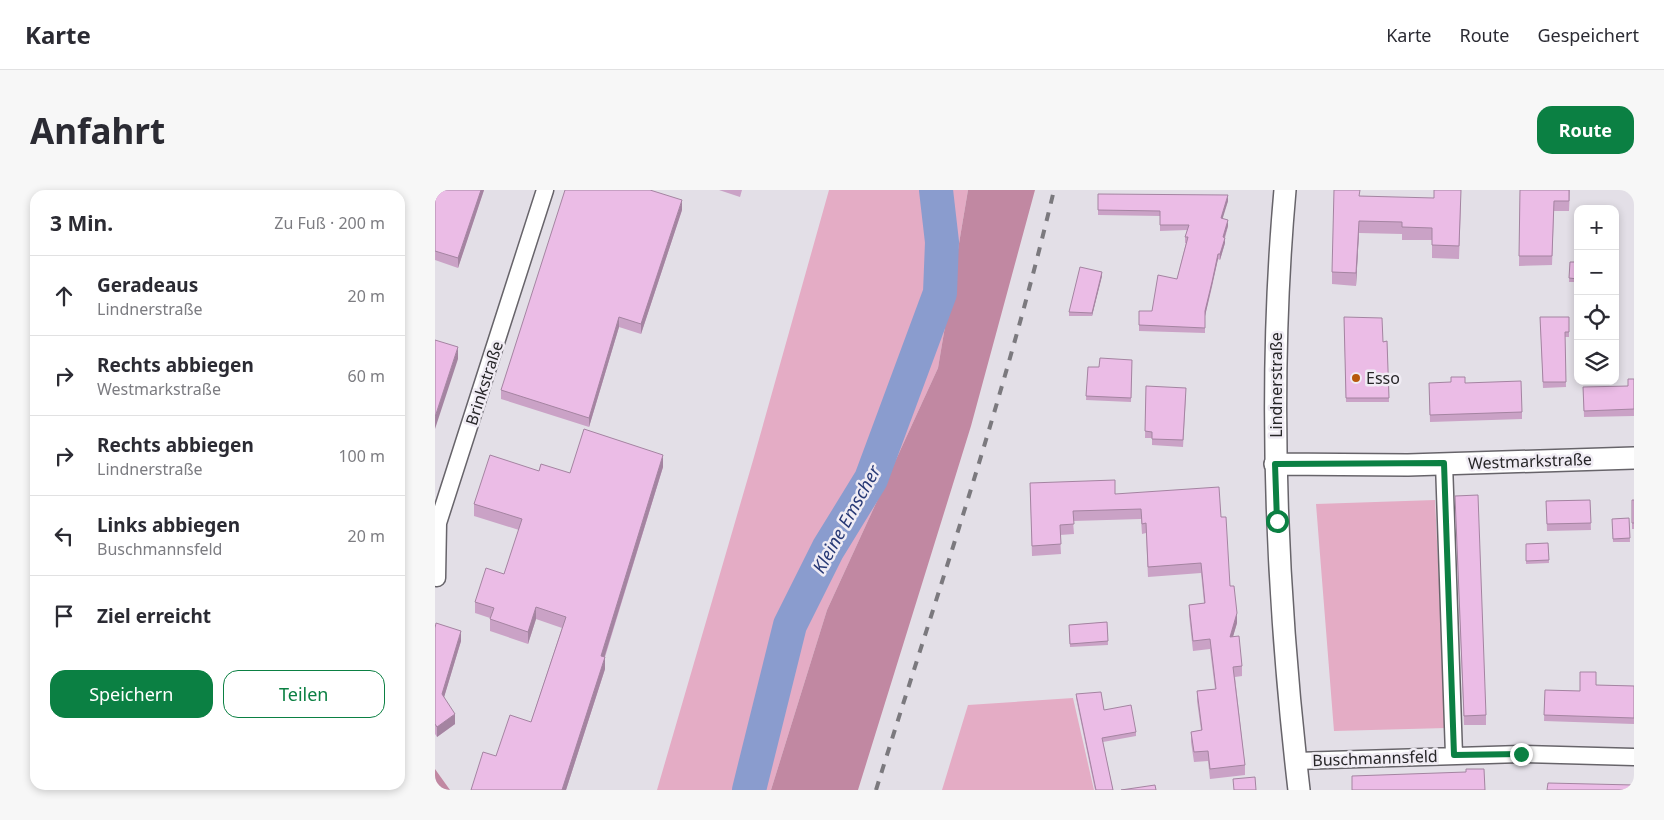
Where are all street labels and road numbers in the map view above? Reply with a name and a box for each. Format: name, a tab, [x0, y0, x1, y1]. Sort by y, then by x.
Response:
street label: Lindnerstraße	[1265, 332, 1287, 438]
street label: Brinkstraße	[460, 338, 508, 428]
street label: Westmarkstraße	[1468, 448, 1592, 474]
street label: Buschmannsfeld	[1312, 745, 1438, 771]

